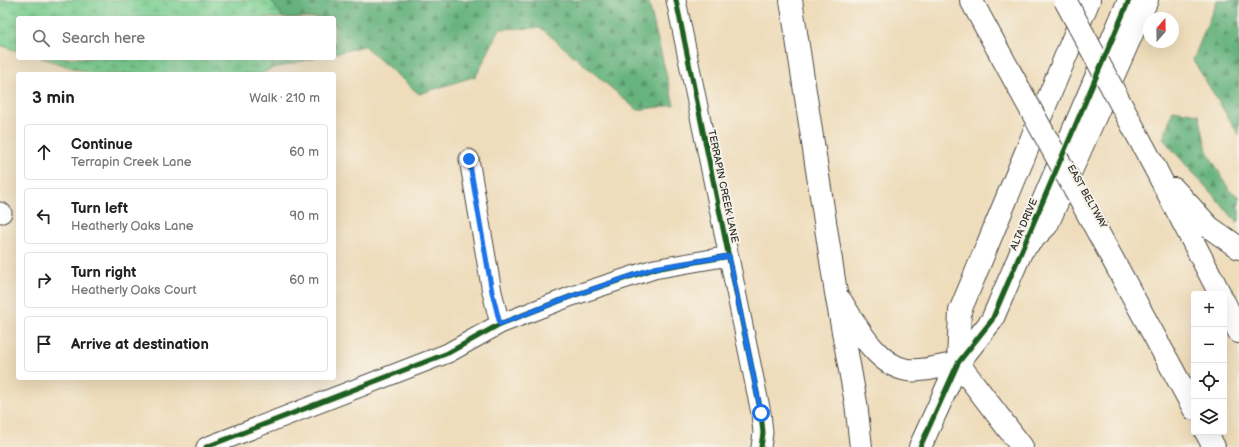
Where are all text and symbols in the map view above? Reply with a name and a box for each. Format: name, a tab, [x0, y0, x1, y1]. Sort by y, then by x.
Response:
north arrow	[1143, 12, 1179, 48]
search box	[16, 16, 336, 60]
icon: search	[30, 27, 52, 49]
text: Search here	[62, 29, 145, 48]
text: 3 min	[32, 88, 75, 108]
text: Walk · 210 m	[249, 90, 320, 106]
street label: TERRAPIN CREEK LANE	[705, 129, 741, 244]
text: Continue	[71, 135, 133, 154]
icon: ahead	[33, 141, 55, 163]
text: 60 m	[289, 144, 319, 160]
route end	[460, 150, 478, 168]
text: Terrapin Creek Lane	[71, 154, 192, 170]
street label: EAST BELTWAY	[1065, 163, 1110, 231]
street label: ALTA DRIVE	[1008, 196, 1040, 252]
text: Turn left	[71, 199, 128, 218]
icon: left	[33, 205, 55, 227]
text: 90 m	[290, 208, 319, 224]
text: Heatherly Oaks Lane	[71, 218, 193, 234]
text: Turn right	[71, 263, 136, 282]
icon: right	[33, 269, 55, 291]
text: 60 m	[289, 272, 319, 288]
text: Heatherly Oaks Court	[71, 282, 197, 298]
map controls	[1191, 291, 1227, 435]
button: +	[1191, 291, 1227, 327]
button: −	[1191, 327, 1227, 363]
icon: arrive	[33, 333, 55, 355]
text: Arrive at destination	[71, 335, 209, 354]
button: locate	[1191, 363, 1227, 399]
button: layers	[1191, 399, 1227, 435]
route start	[752, 404, 770, 422]

